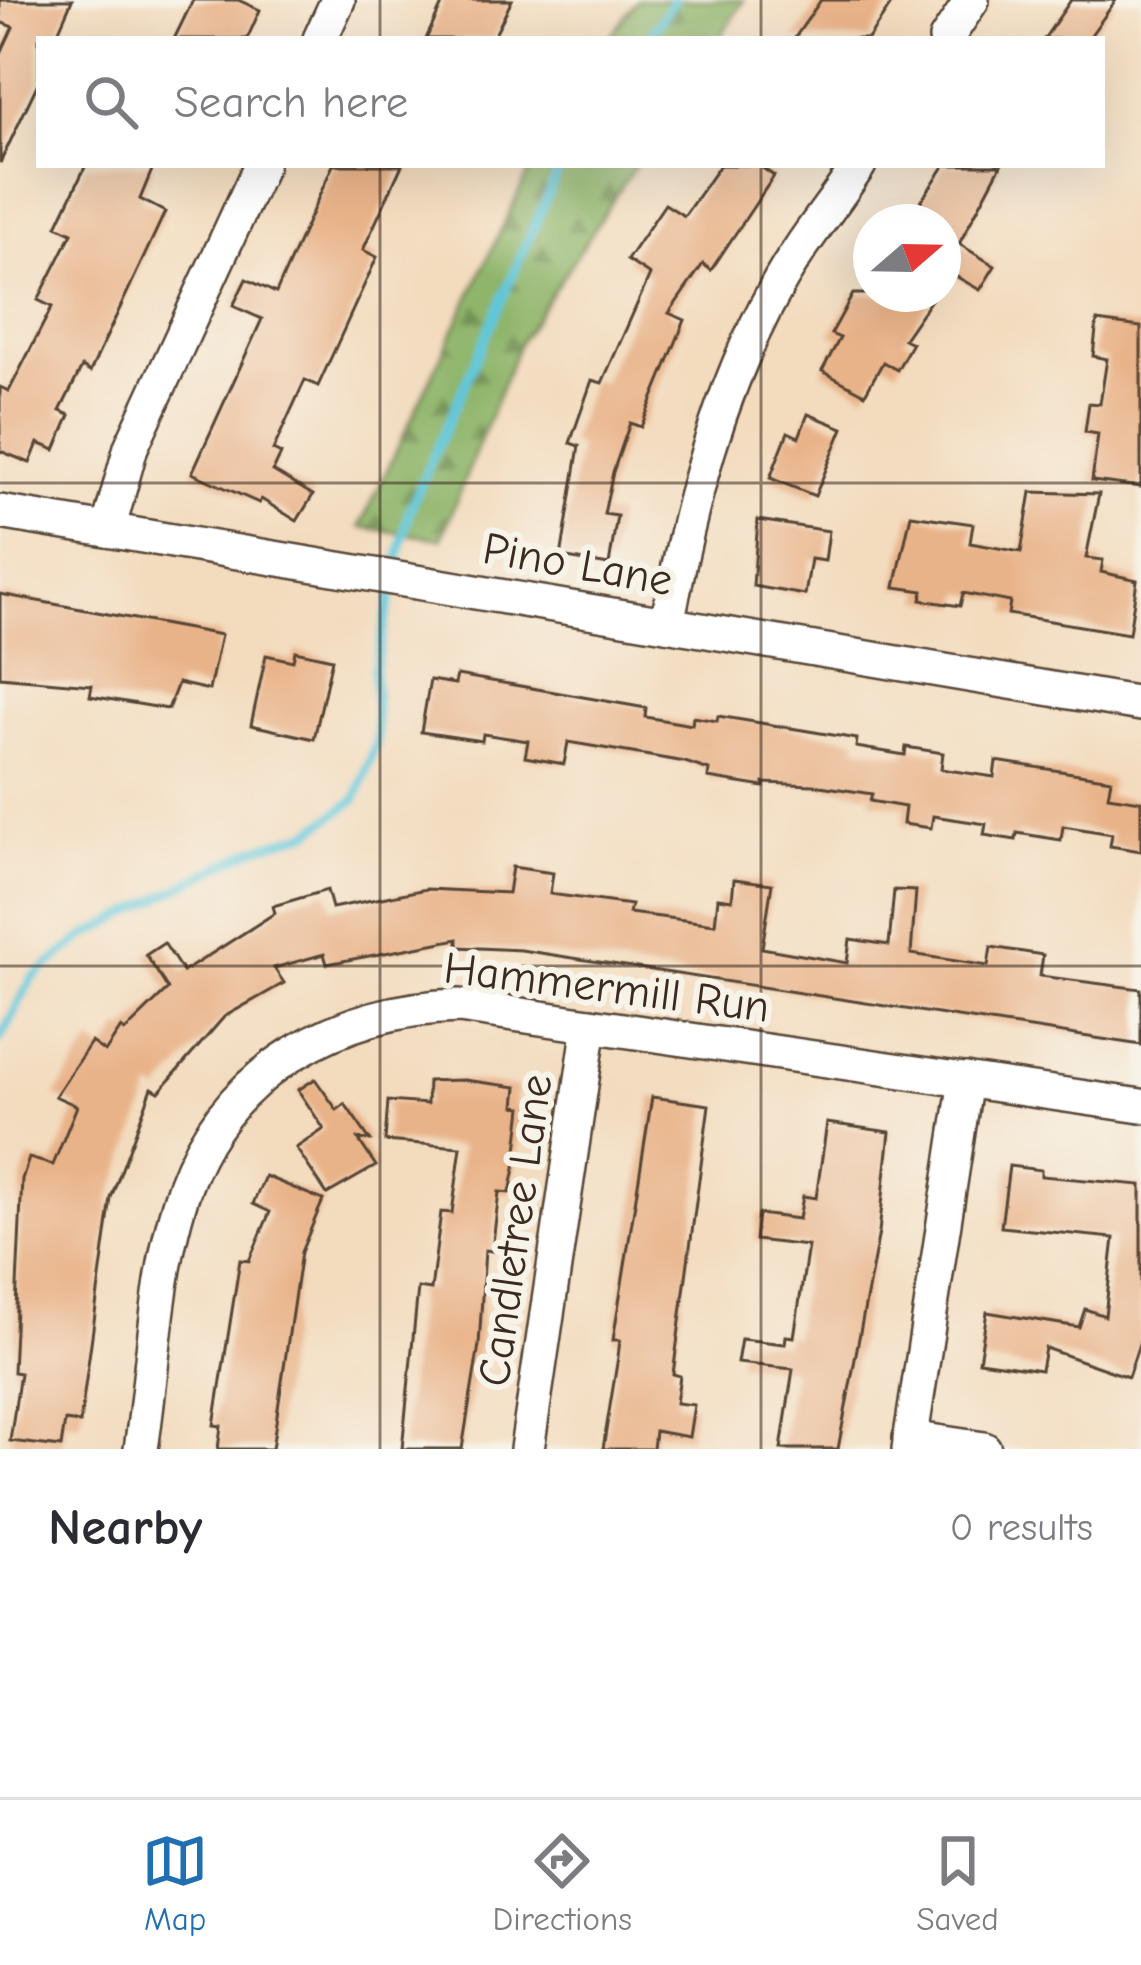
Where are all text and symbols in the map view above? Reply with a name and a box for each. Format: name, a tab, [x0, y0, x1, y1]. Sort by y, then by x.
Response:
search box	[36, 36, 1105, 168]
icon: search	[78, 69, 144, 135]
text: Search here	[174, 76, 408, 128]
north arrow	[853, 204, 961, 312]
street label: Pino Lane	[479, 522, 677, 606]
street label: Hammermill Run	[441, 941, 773, 1033]
street label: Candletree Lane	[467, 1071, 563, 1389]
text: Nearby	[48, 1498, 202, 1557]
text: 0 results	[950, 1505, 1093, 1550]
tab: Map	[142, 1828, 208, 1938]
tab: Directions	[493, 1828, 632, 1938]
tab: Saved	[916, 1828, 999, 1938]

